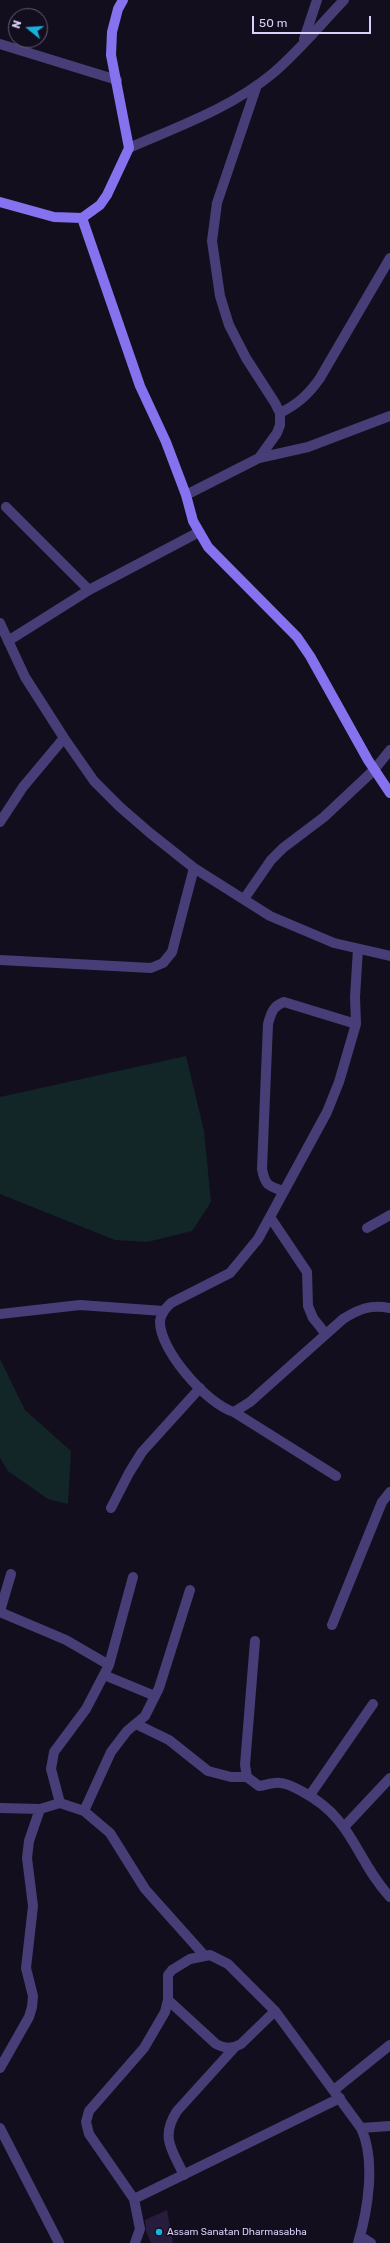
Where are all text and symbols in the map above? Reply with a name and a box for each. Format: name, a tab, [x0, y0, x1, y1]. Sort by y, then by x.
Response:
north arrow	[8, 8, 48, 48]
scale bar	[254, 8, 373, 34]
text: 50 m	[259, 16, 287, 30]
text: N	[10, 19, 24, 30]
place label: Assam Sanatan Dharmasabha	[167, 2226, 307, 2238]
marker: Assam Sanatan Dharmasabha	[154, 2227, 164, 2237]

